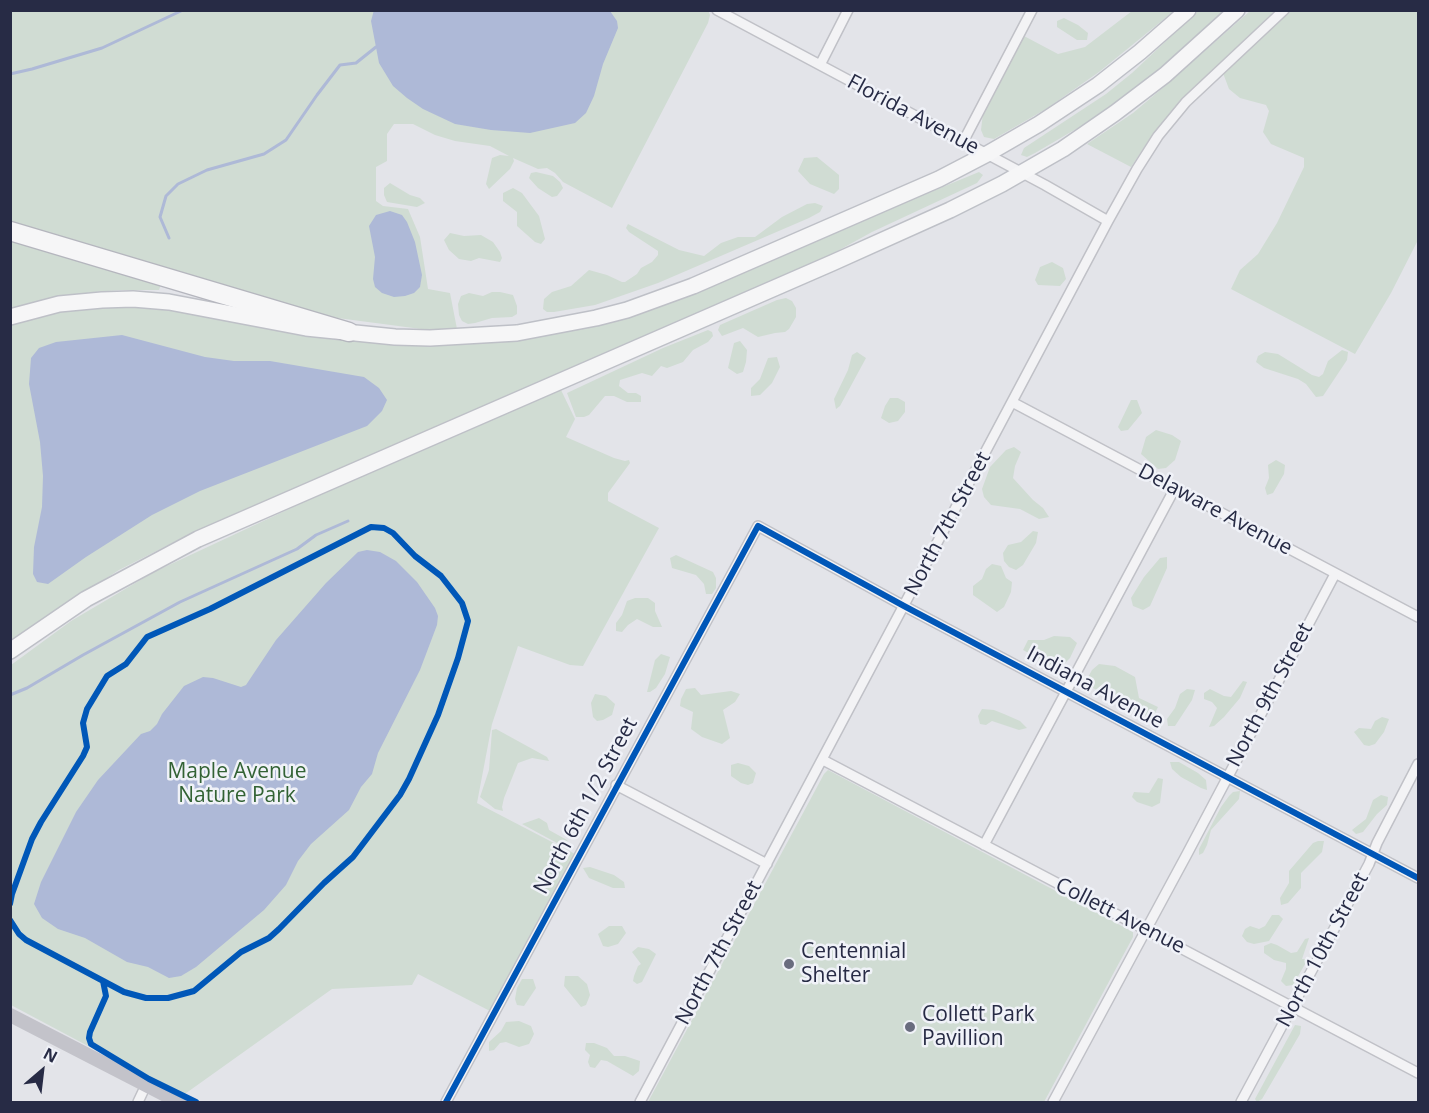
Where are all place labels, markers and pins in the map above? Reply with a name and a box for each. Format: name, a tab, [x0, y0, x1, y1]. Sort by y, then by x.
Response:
place label: Centennial Shelter	[801, 939, 906, 989]
marker: Centennial Shelter	[782, 957, 796, 971]
place label: Collett Park Pavillion	[922, 1002, 1035, 1052]
marker: Collett Park Pavillion	[903, 1020, 917, 1034]

